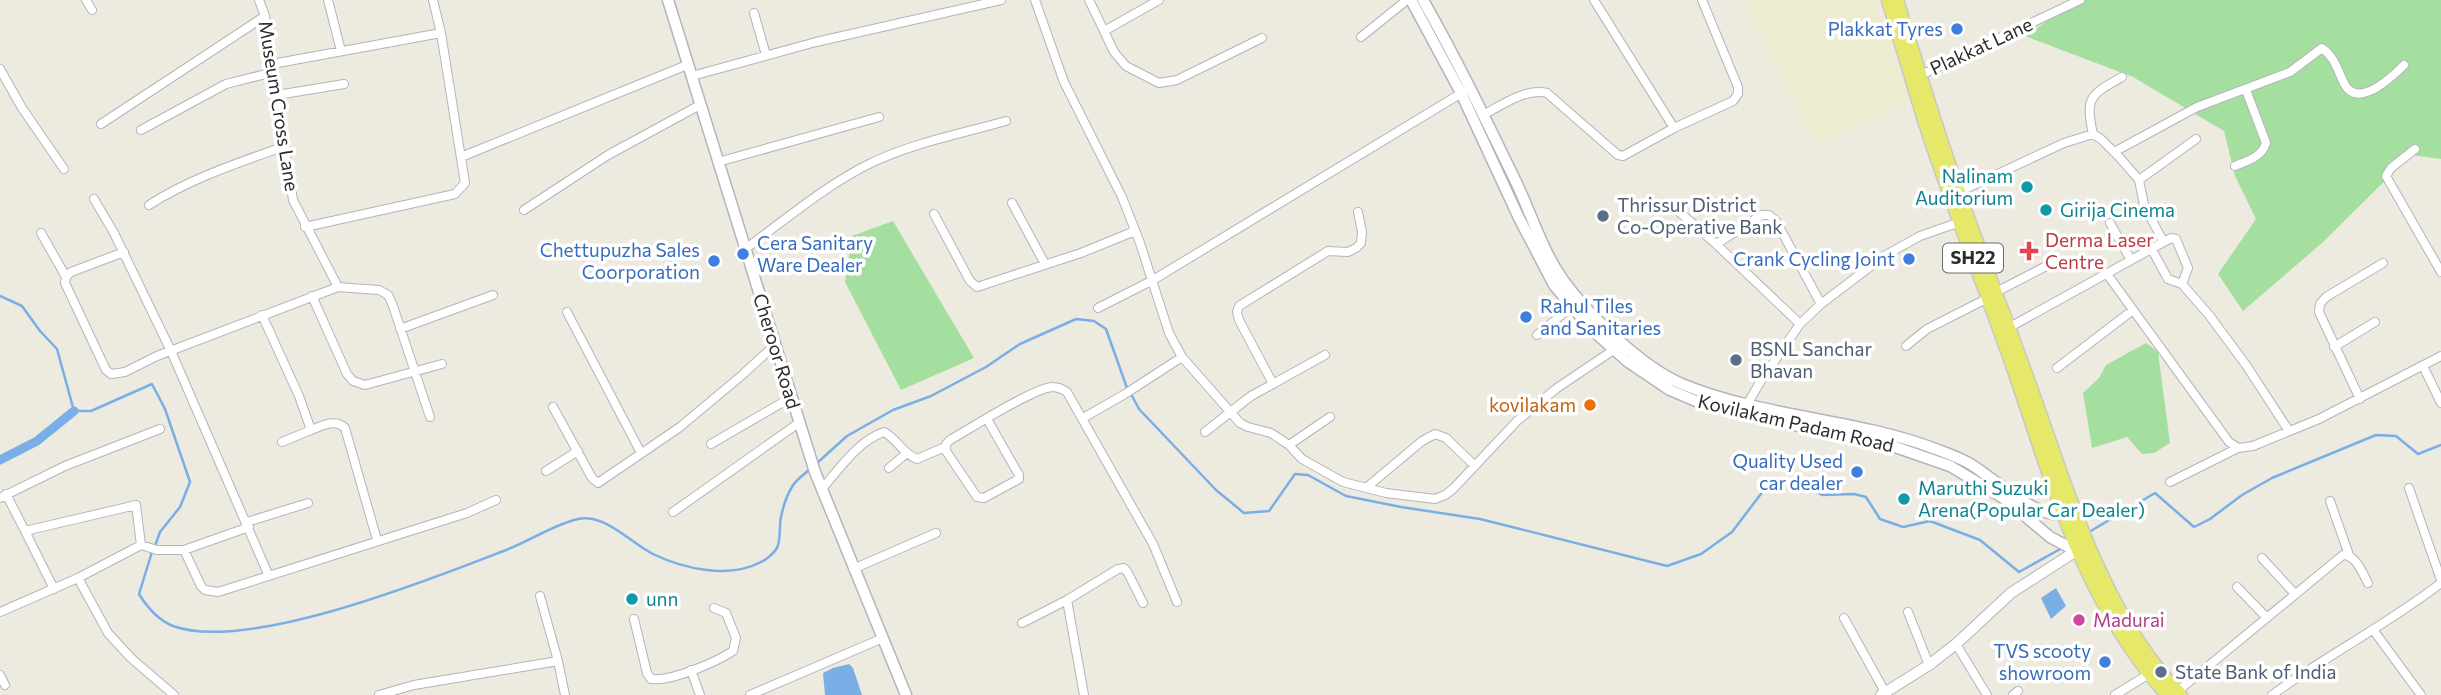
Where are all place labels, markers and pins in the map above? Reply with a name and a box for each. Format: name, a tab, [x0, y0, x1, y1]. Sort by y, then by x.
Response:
place label: Plakkat Tyres	[1828, 17, 1943, 40]
marker: Plakkat Tyres	[1949, 21, 1965, 37]
place label: Nalinam Auditorium	[1915, 164, 2013, 209]
marker: Nalinam Auditorium	[2019, 179, 2035, 195]
place label: Thrissur District Co-Operative Bank	[1617, 193, 1783, 238]
place label: Girija Cinema	[2060, 198, 2175, 221]
marker: Girija Cinema	[2038, 202, 2054, 218]
marker: Thrissur District Co-Operative Bank	[1595, 208, 1611, 224]
place label: Derma Laser Centre	[2045, 228, 2154, 273]
place label: Cera Sanitary Ware Dealer	[757, 231, 873, 276]
place label: Chettupuzha Sales Coorporation	[540, 238, 700, 283]
marker: Derma Laser Centre	[2019, 241, 2039, 261]
marker: Cera Sanitary Ware Dealer	[735, 246, 751, 262]
place label: Crank Cycling Joint	[1733, 247, 1895, 270]
marker: Crank Cycling Joint	[1901, 251, 1917, 267]
marker: Chettupuzha Sales Coorporation	[706, 253, 722, 269]
place label: Rahul Tiles and Sanitaries	[1540, 294, 1661, 339]
marker: Rahul Tiles and Sanitaries	[1518, 309, 1534, 325]
place label: BSNL Sanchar Bhavan	[1750, 337, 1872, 382]
marker: BSNL Sanchar Bhavan	[1728, 352, 1744, 368]
place label: kovilakam	[1489, 393, 1576, 416]
marker: kovilakam	[1582, 397, 1598, 413]
place label: Quality Used car dealer	[1732, 449, 1843, 494]
marker: Quality Used car dealer	[1849, 464, 1865, 480]
place label: Maruthi Suzuki Arena(Popular Car Dealer)	[1918, 476, 2145, 521]
marker: Maruthi Suzuki Arena(Popular Car Dealer)	[1896, 491, 1912, 507]
place label: unn	[646, 587, 678, 610]
marker: unn	[624, 591, 640, 607]
place label: Madurai	[2093, 608, 2165, 631]
marker: Madurai	[2071, 612, 2087, 628]
place label: TVS scooty showroom	[1993, 639, 2091, 684]
marker: TVS scooty showroom	[2097, 654, 2113, 670]
place label: State Bank of India	[2175, 660, 2336, 683]
marker: State Bank of India	[2153, 664, 2169, 680]

